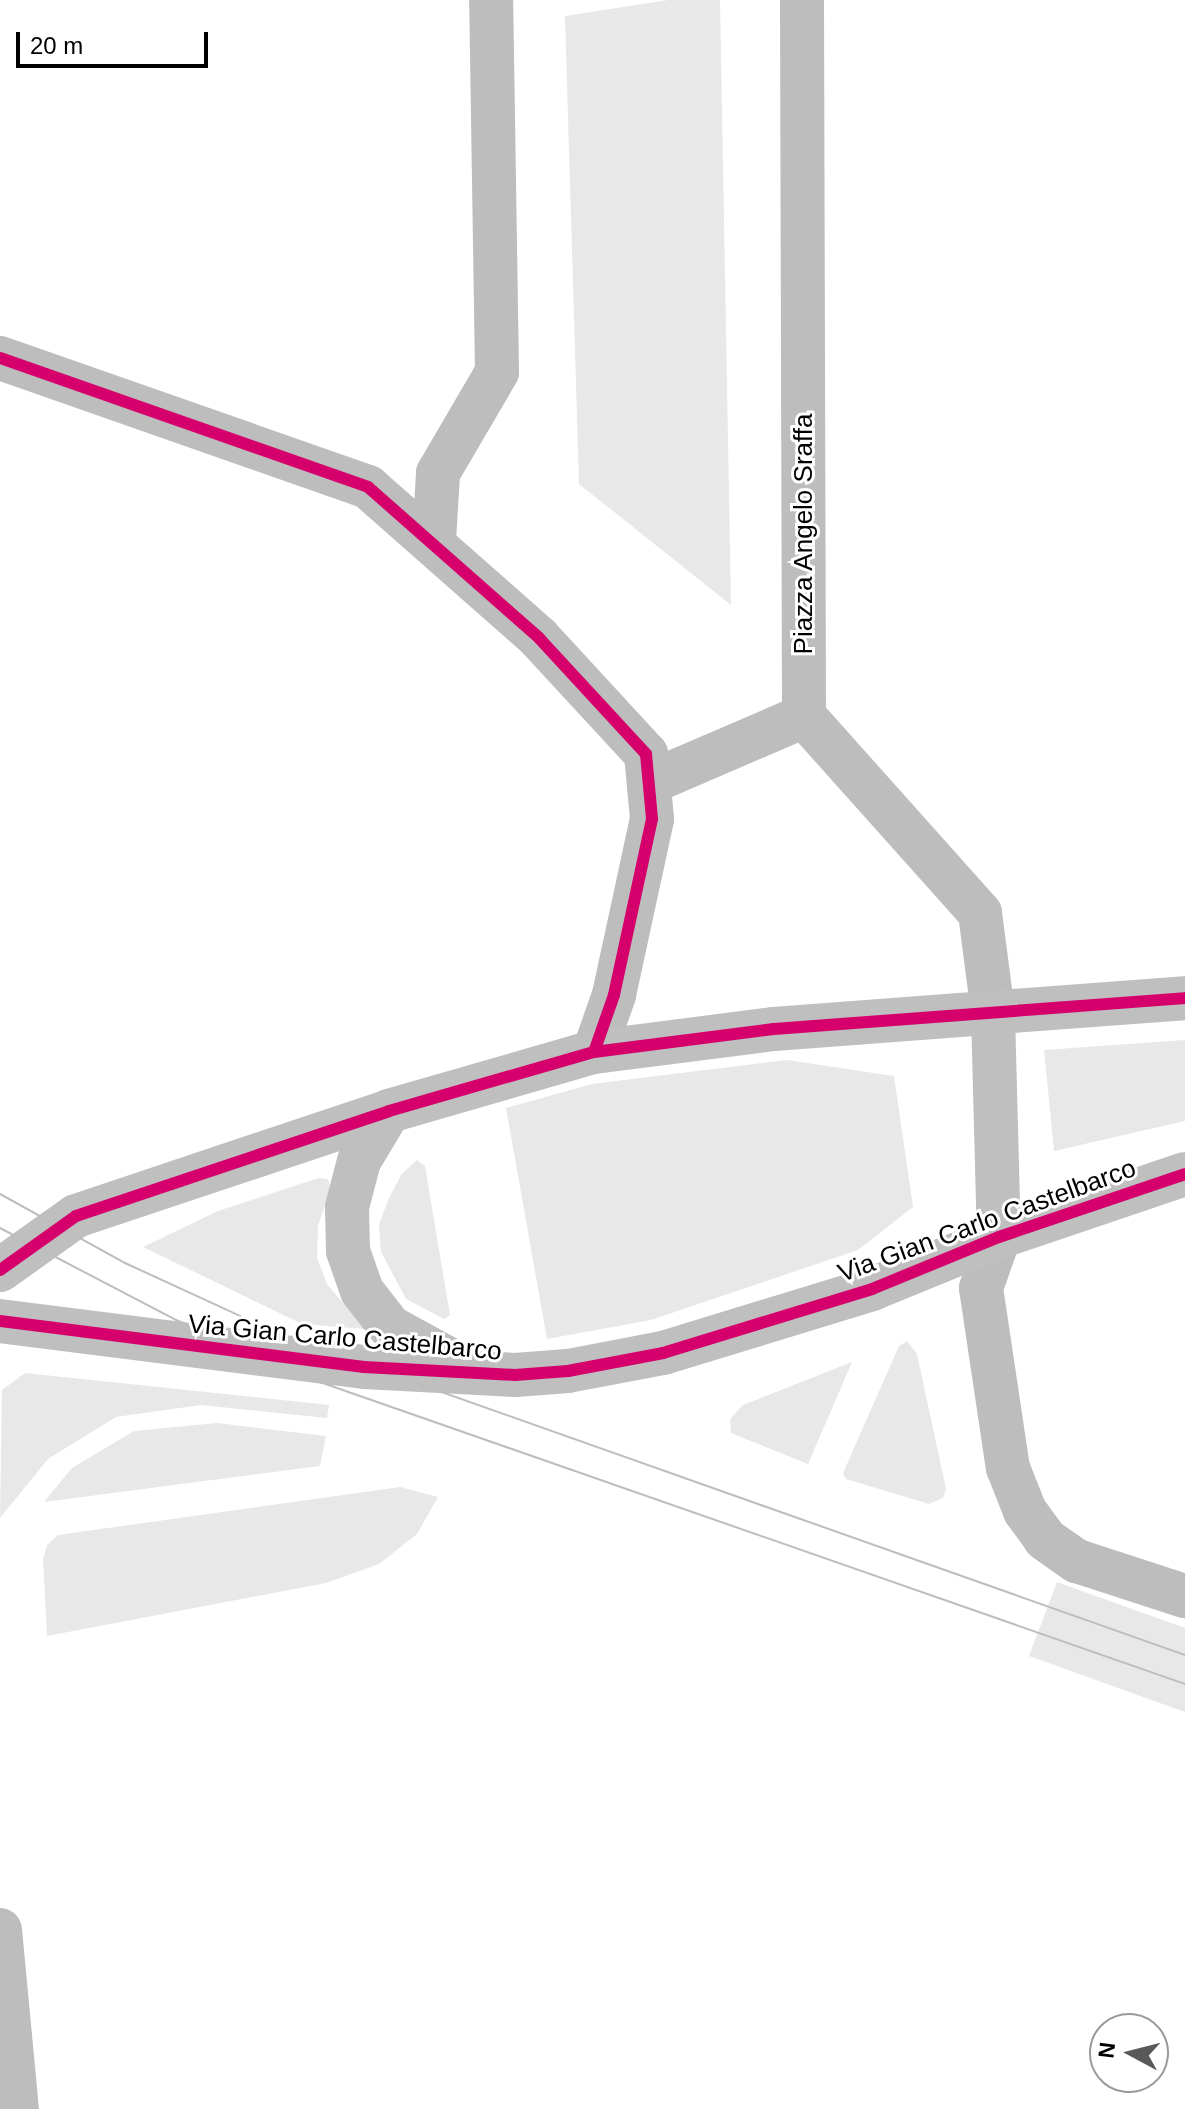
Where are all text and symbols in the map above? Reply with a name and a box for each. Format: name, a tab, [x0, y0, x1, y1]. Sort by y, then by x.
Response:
scale bar	[20, 16, 212, 66]
text: 20 m	[30, 32, 83, 59]
street label: Piazza Angelo Sraffa	[788, 413, 820, 655]
street label: Via Gian Carlo Castelbarco	[834, 1153, 1140, 1289]
street label: Via Gian Carlo Castelbarco	[187, 1309, 503, 1367]
north arrow	[1089, 2013, 1169, 2093]
text: N	[1093, 2041, 1120, 2060]

